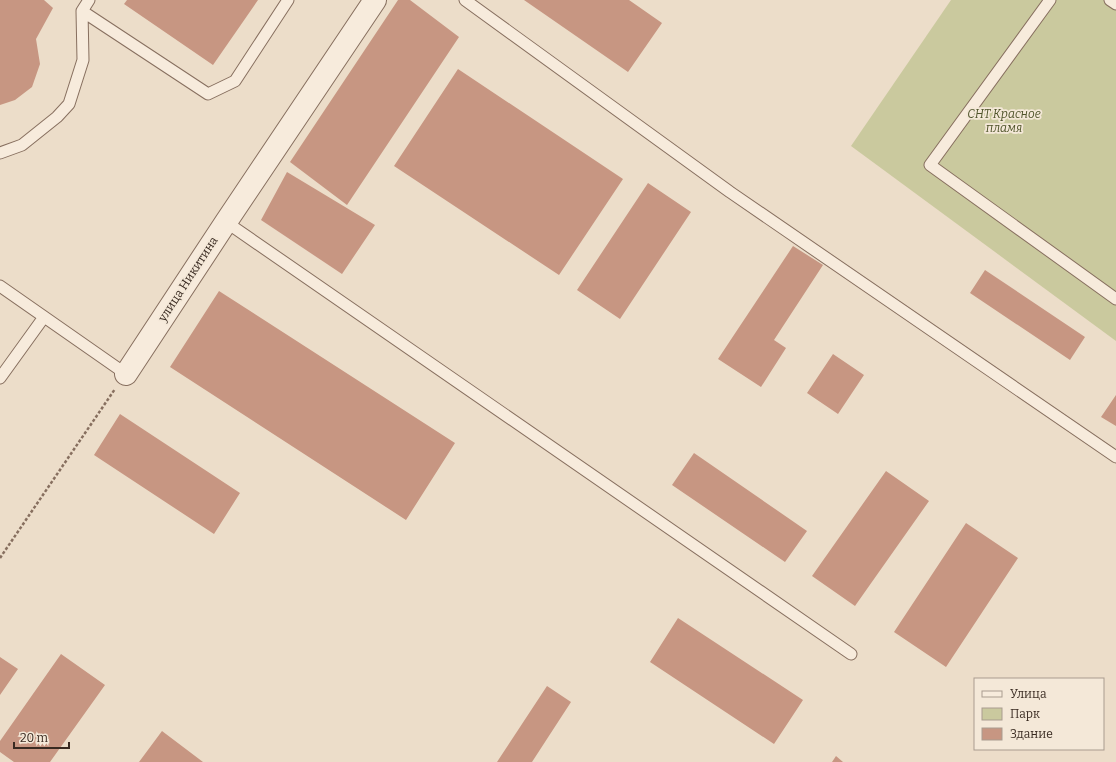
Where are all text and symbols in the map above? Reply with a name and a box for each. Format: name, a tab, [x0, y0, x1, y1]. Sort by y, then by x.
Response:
park label: СНТ Красное пламя	[967, 107, 1041, 135]
street label: улица Никитина	[155, 234, 221, 325]
legend	[974, 678, 1104, 750]
text: Улица	[1010, 687, 1047, 701]
text: Парк	[1010, 707, 1040, 721]
scale bar	[14, 724, 69, 750]
text: Здание	[1010, 727, 1053, 741]
text: 20 m	[20, 731, 49, 745]

